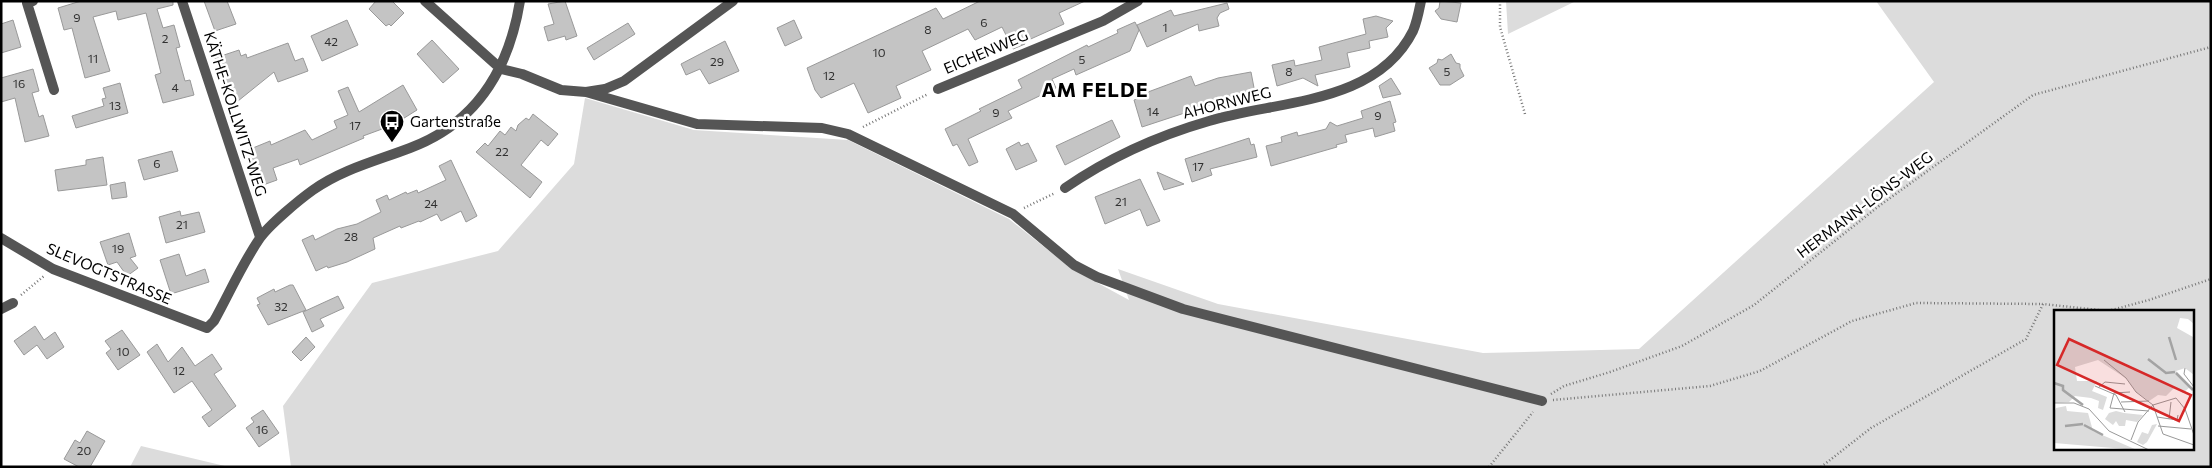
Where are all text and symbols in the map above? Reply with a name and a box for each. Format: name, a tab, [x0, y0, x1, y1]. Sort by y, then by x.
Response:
house number: 9	[73, 10, 81, 24]
house number: 6	[980, 15, 988, 29]
house number: 1	[1162, 20, 1168, 34]
house number: 8	[924, 22, 932, 36]
street label: EICHENWEG	[941, 25, 1031, 77]
street label: KÄTHE-KOLLWITZ-WEG	[201, 29, 271, 198]
house number: 2	[162, 31, 169, 45]
house number: 42	[324, 34, 338, 48]
house number: 10	[873, 45, 886, 59]
house number: 11	[88, 51, 98, 65]
house number: 5	[1079, 52, 1086, 66]
house number: 29	[710, 54, 724, 68]
house number: 8	[1285, 64, 1293, 78]
house number: 5	[1444, 64, 1451, 78]
house number: 12	[823, 68, 835, 82]
house number: 16	[13, 76, 25, 90]
district label: AM FELDE	[1041, 77, 1149, 101]
house number: 4	[171, 80, 179, 94]
street label: AHORNWEG	[1181, 82, 1273, 122]
house number: 13	[109, 98, 121, 112]
house number: 14	[1147, 104, 1159, 118]
house number: 9	[992, 105, 1000, 119]
house number: 9	[1374, 108, 1382, 122]
bus stop icon: Gartenstraße	[379, 109, 405, 143]
place label: Gartenstraße	[410, 112, 501, 130]
house number: 17	[349, 118, 361, 132]
house number: 22	[495, 144, 509, 158]
street label: HERMANN-LÖNS-WEG	[1793, 147, 1936, 261]
house number: 6	[153, 156, 161, 170]
house number: 17	[1192, 159, 1204, 173]
house number: 21	[1115, 194, 1127, 208]
house number: 24	[424, 196, 438, 210]
house number: 21	[176, 217, 188, 231]
house number: 28	[344, 229, 358, 243]
street label: SLEVOGTSTRASSE	[44, 239, 175, 308]
house number: 19	[112, 241, 124, 255]
house number: 32	[274, 299, 288, 313]
inset map	[2054, 310, 2194, 450]
house number: 10	[117, 344, 130, 358]
house number: 12	[173, 363, 185, 377]
house number: 16	[256, 422, 268, 436]
house number: 20	[77, 443, 91, 457]

